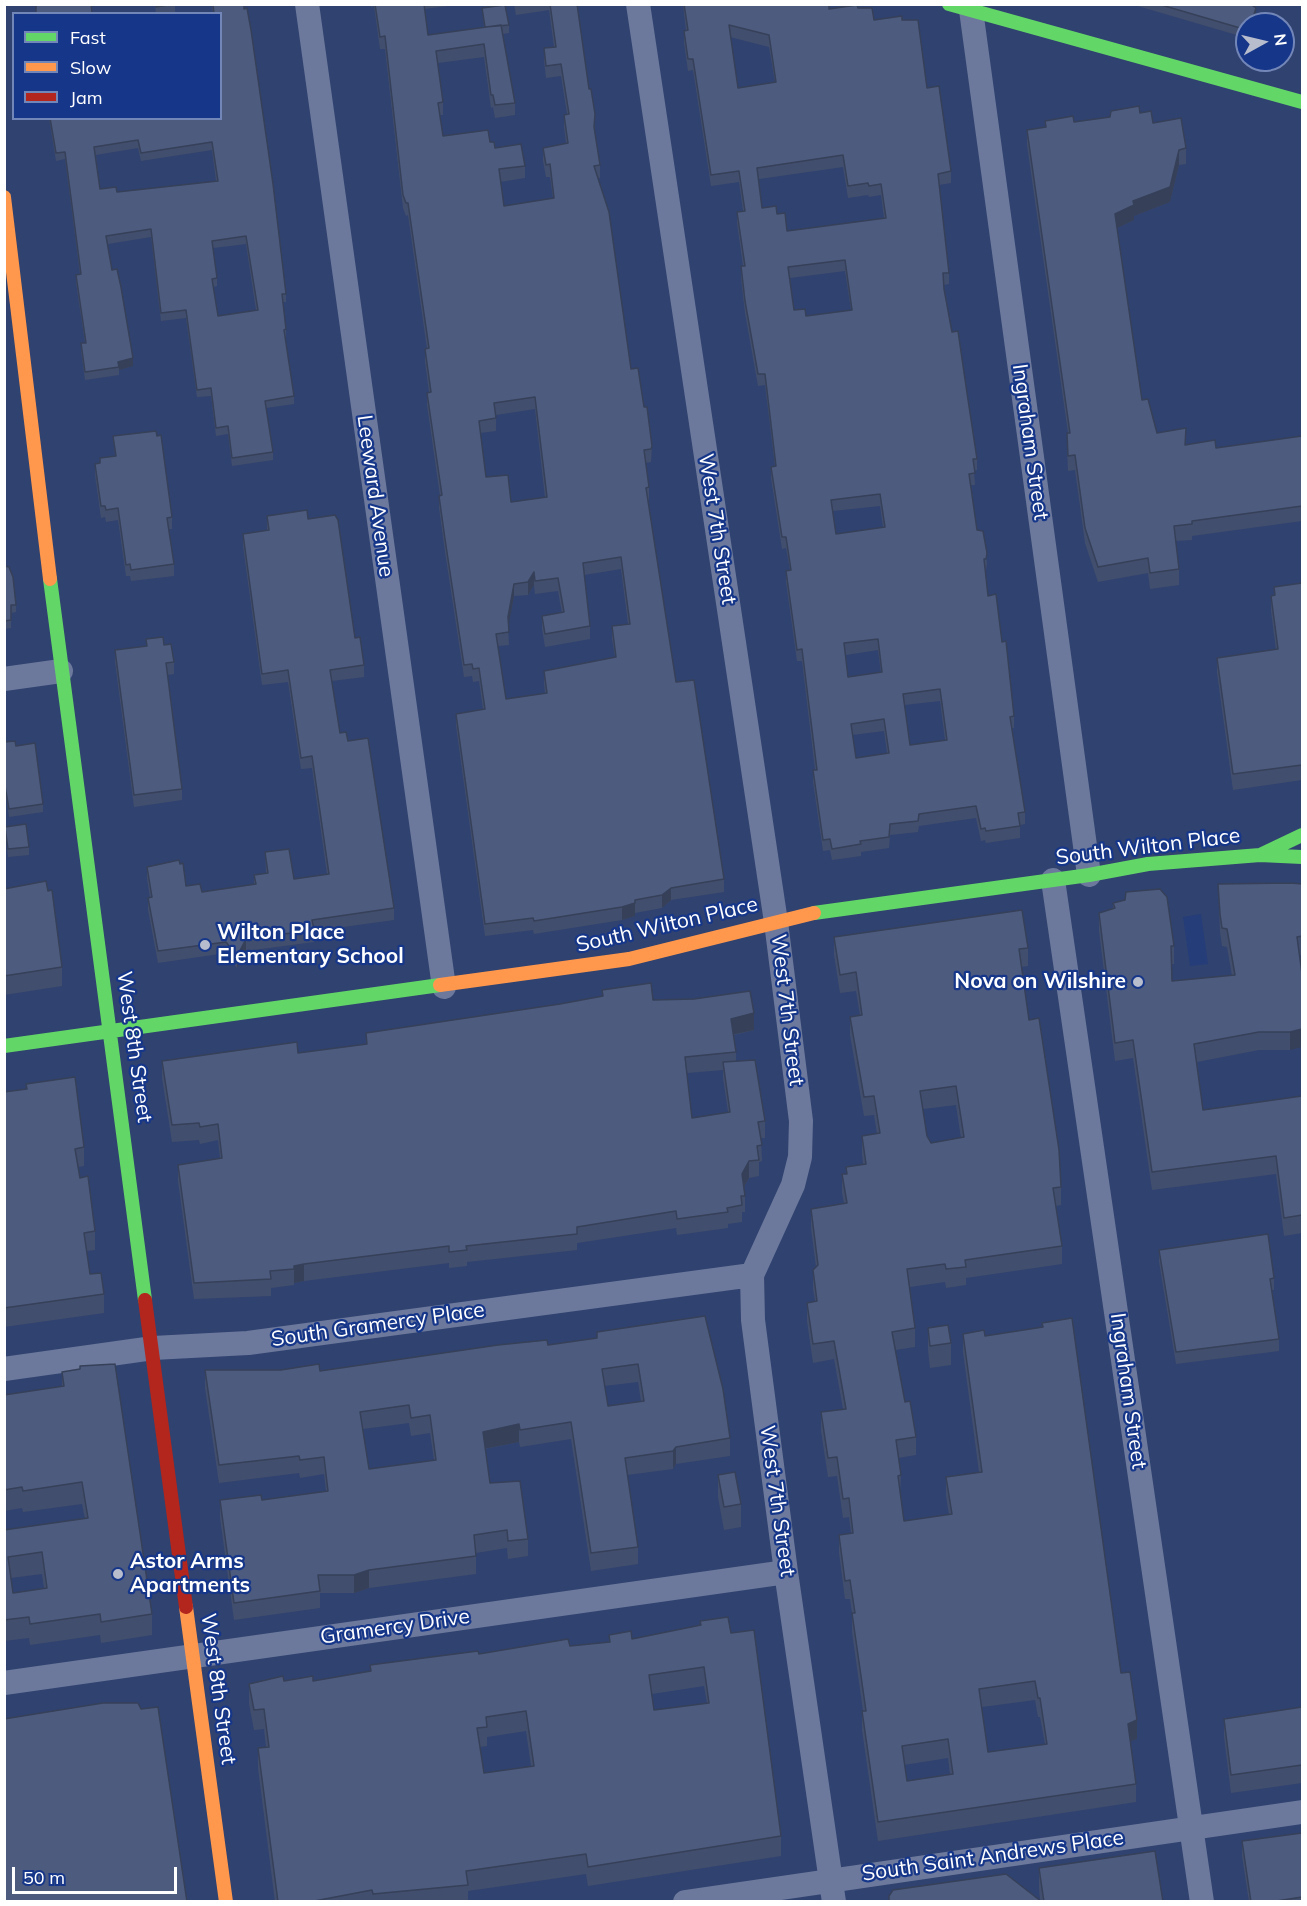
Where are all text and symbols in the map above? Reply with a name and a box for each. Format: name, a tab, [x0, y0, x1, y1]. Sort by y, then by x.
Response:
legend	[12, 12, 222, 120]
north arrow	[1235, 12, 1295, 72]
text: Fast	[70, 26, 106, 49]
text: N	[1270, 32, 1292, 47]
text: Slow	[70, 56, 111, 79]
text: Jam	[70, 86, 103, 109]
street label: Ingraham Street	[1007, 362, 1053, 522]
street label: Leeward Avenue	[351, 413, 399, 579]
street label: West 7th Street	[693, 452, 741, 606]
street label: South Wilton Place	[1054, 823, 1242, 871]
street label: South Wilton Place	[574, 892, 760, 958]
place label: Wilton Place Elementary School	[217, 920, 404, 970]
street label: West 7th Street	[765, 933, 809, 1087]
marker: Wilton Place Elementary School	[198, 938, 212, 952]
place label: Nova on Wilshire	[954, 969, 1126, 995]
street label: West 8th Street	[111, 970, 157, 1124]
marker: Nova on Wilshire	[1131, 975, 1145, 989]
street label: South Gramercy Place	[270, 1298, 486, 1352]
street label: Ingraham Street	[1105, 1311, 1151, 1471]
street label: West 7th Street	[754, 1424, 800, 1578]
place label: Astor Arms Apartments	[130, 1549, 250, 1599]
marker: Astor Arms Apartments	[111, 1567, 125, 1581]
street label: Gramercy Drive	[319, 1604, 471, 1650]
street label: West 8th Street	[195, 1612, 241, 1766]
street label: South Saint Andrews Place	[860, 1825, 1126, 1887]
scale bar	[15, 1855, 180, 1893]
text: 50 m	[23, 1866, 65, 1889]

